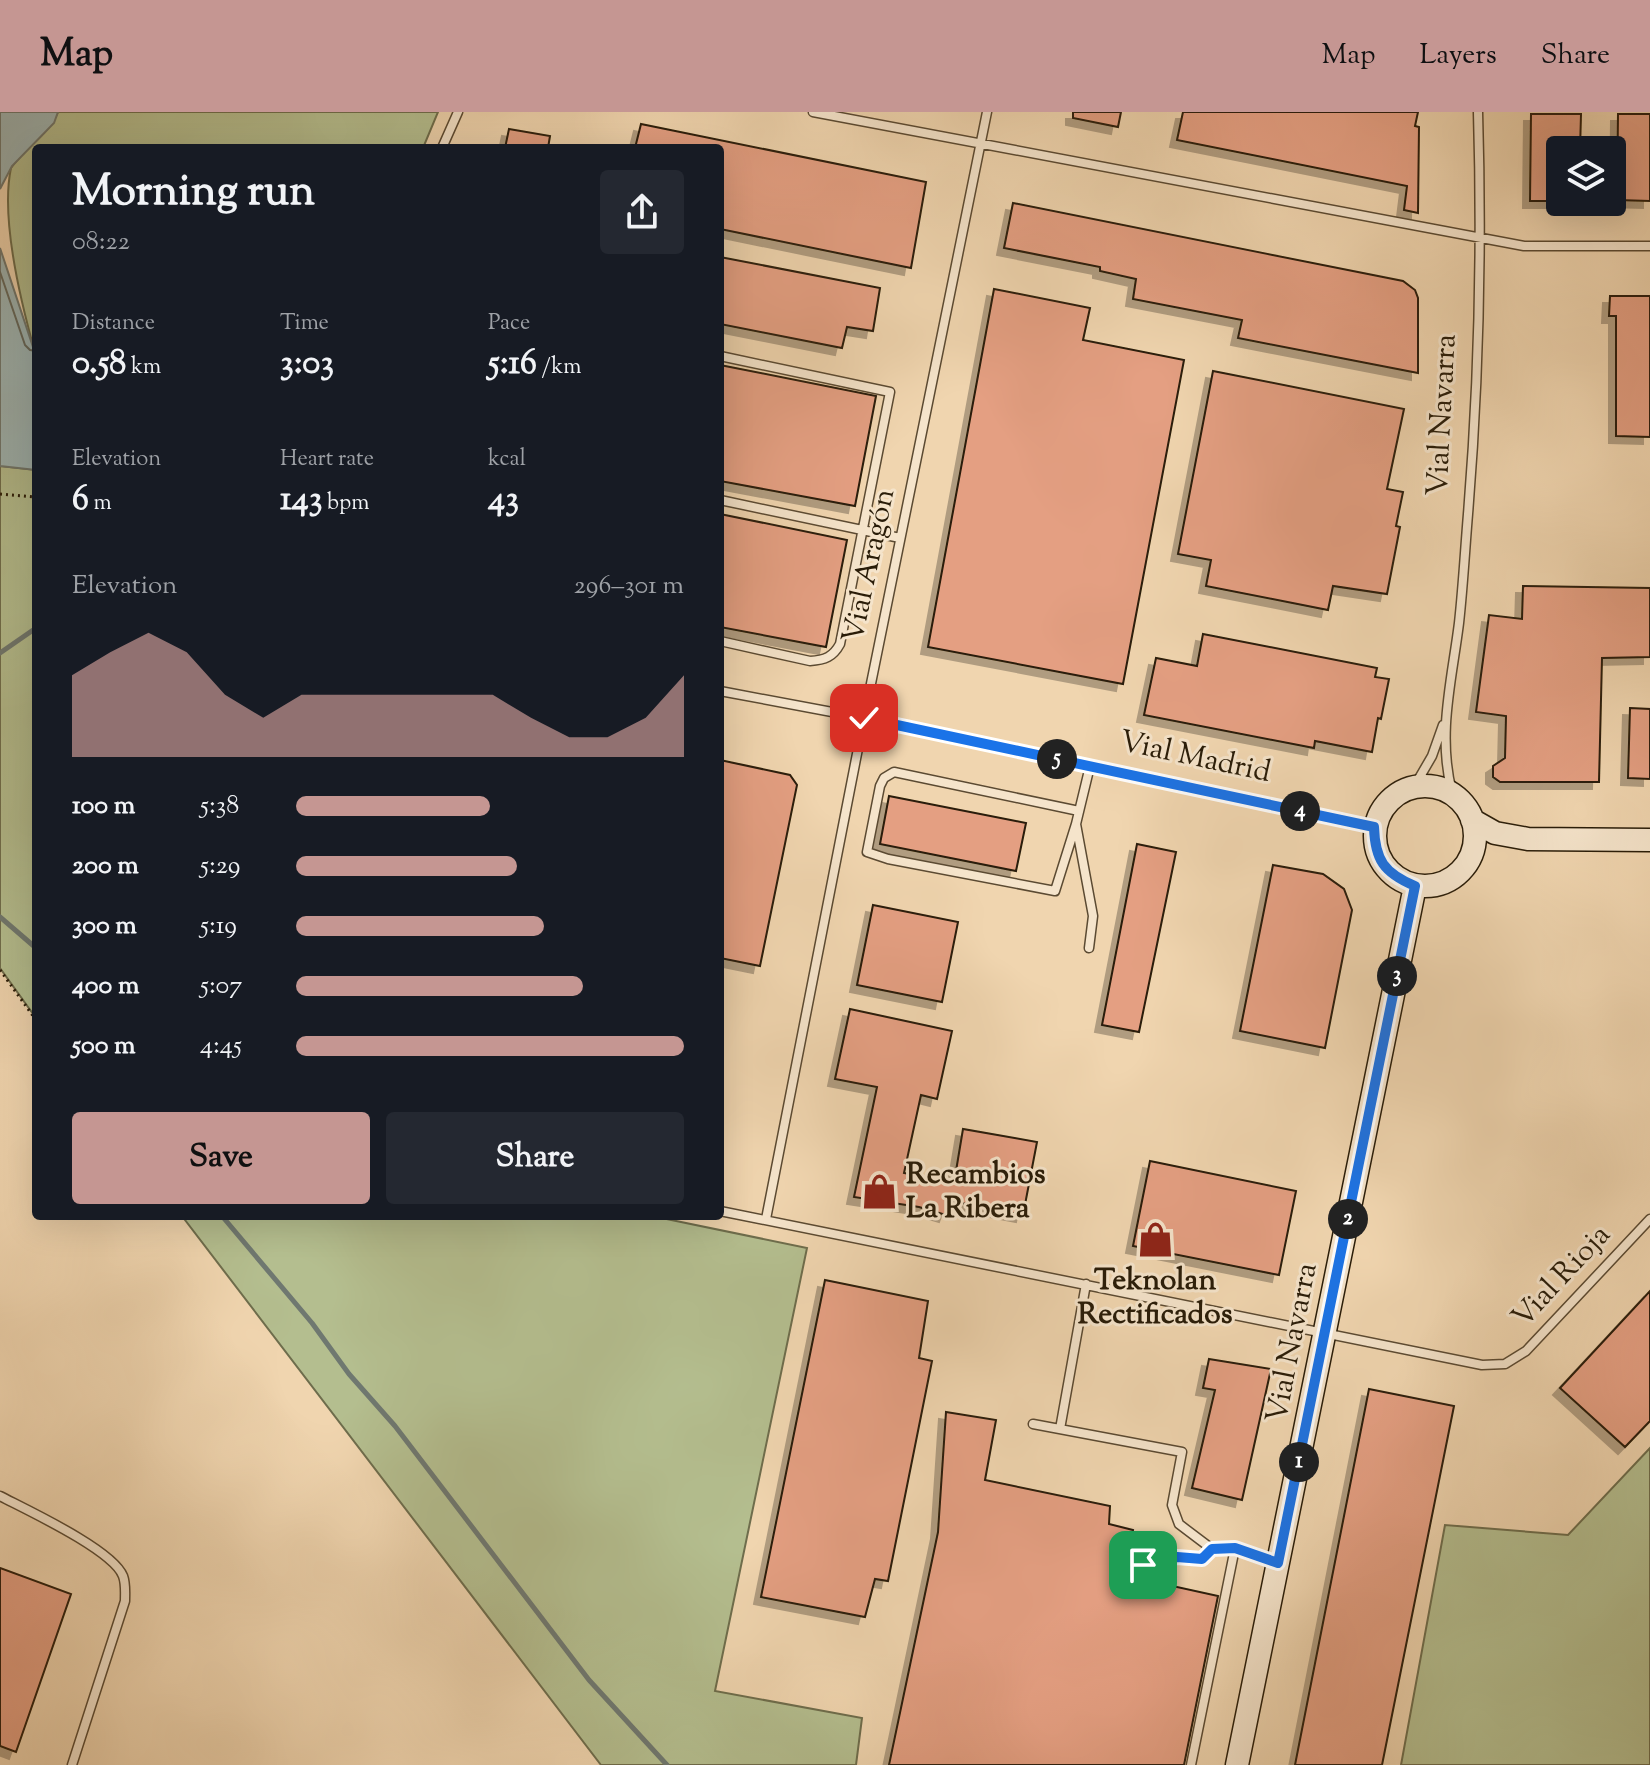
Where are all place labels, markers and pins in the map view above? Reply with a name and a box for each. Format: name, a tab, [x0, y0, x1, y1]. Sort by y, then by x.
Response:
pin	[830, 684, 898, 752]
pin: 5	[1037, 739, 1077, 779]
pin: 4	[1280, 791, 1320, 831]
pin: 3	[1377, 956, 1417, 996]
place label: Recambios La Ribera	[906, 1154, 1046, 1231]
shop icon: Recambios La Ribera	[861, 1173, 899, 1211]
pin: 2	[1328, 1199, 1368, 1239]
shop icon: Teknolan Rectificados	[1136, 1221, 1174, 1259]
place label: Teknolan Rectificados	[1078, 1260, 1233, 1337]
pin: 1	[1279, 1442, 1319, 1482]
pin	[1109, 1531, 1177, 1599]

